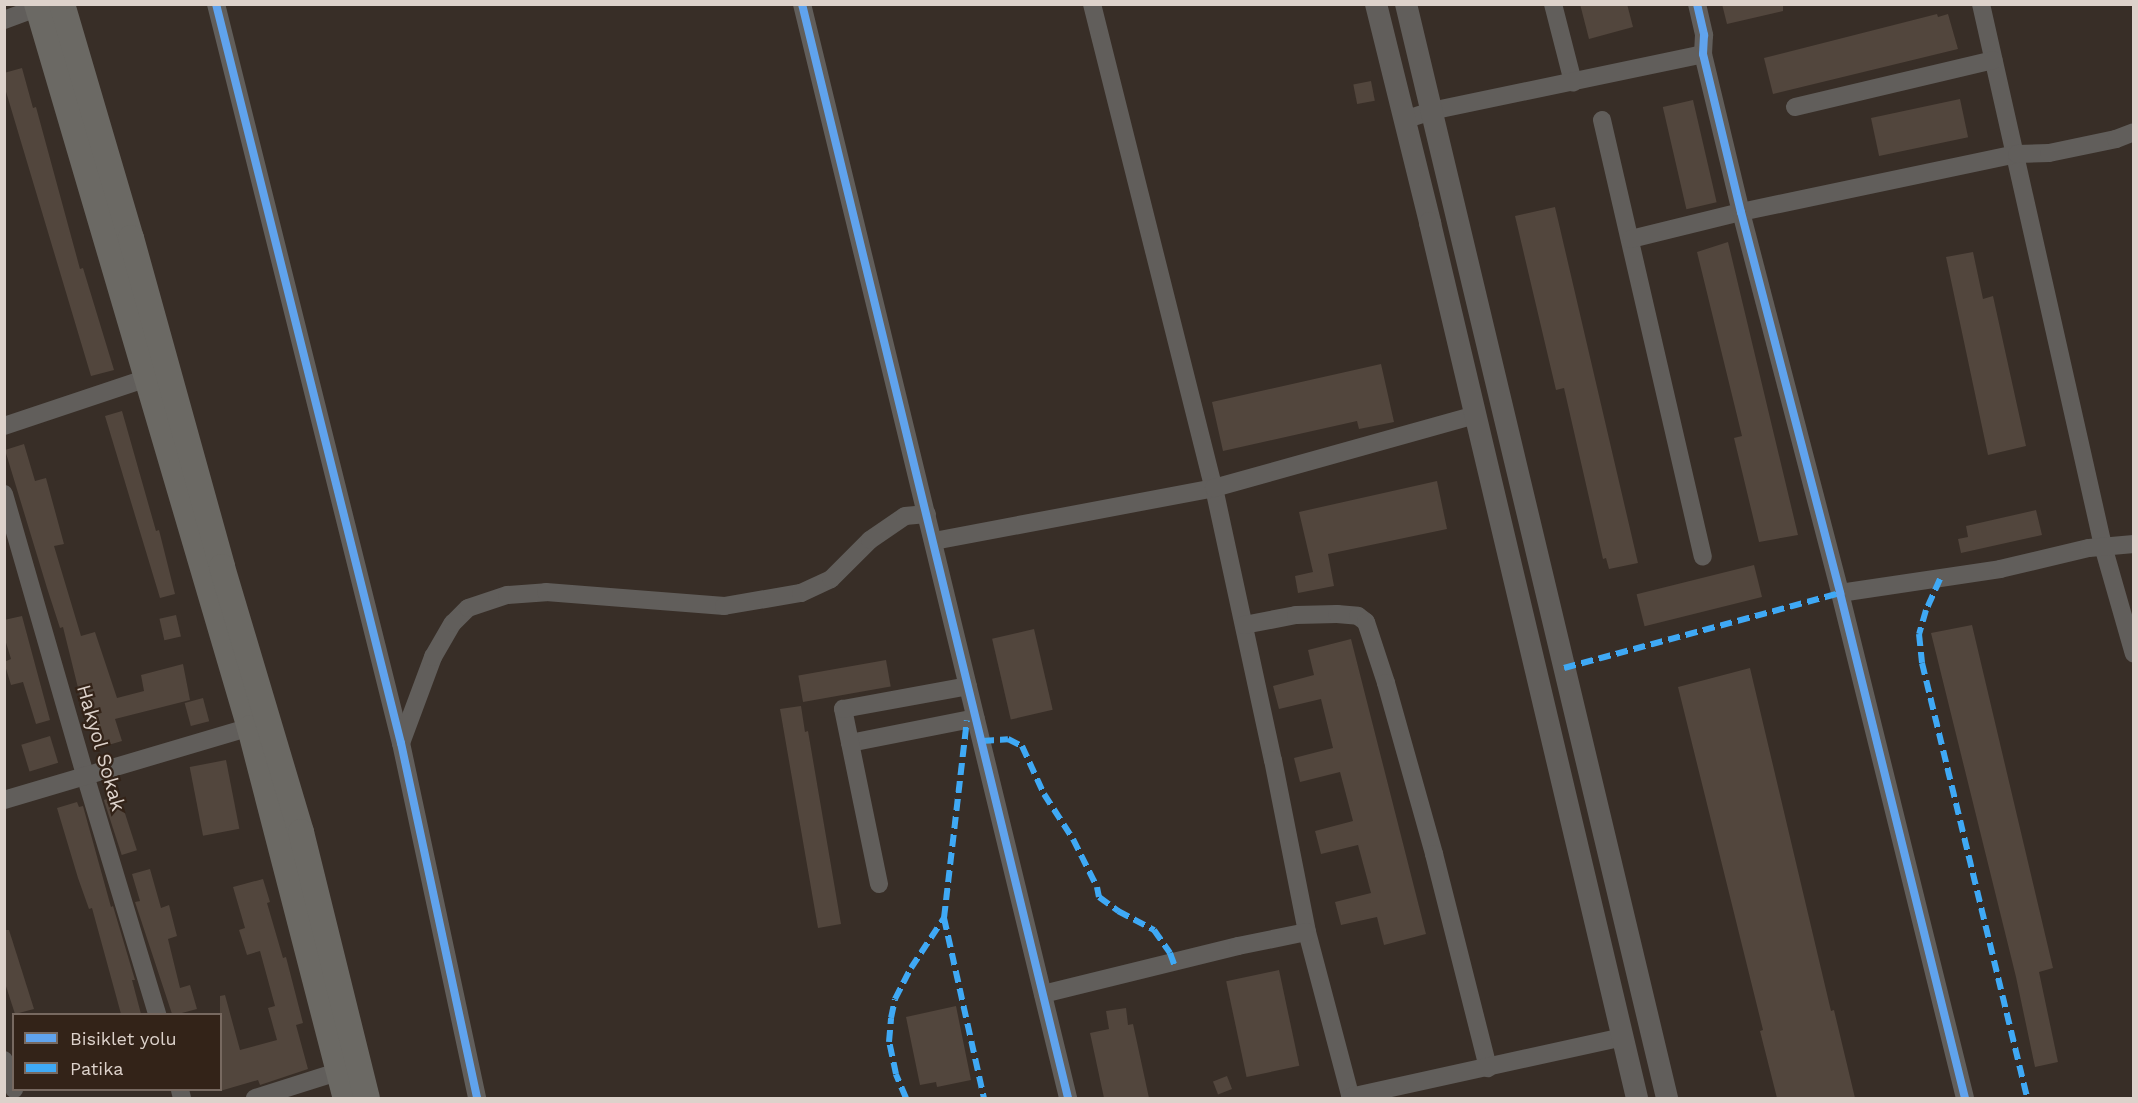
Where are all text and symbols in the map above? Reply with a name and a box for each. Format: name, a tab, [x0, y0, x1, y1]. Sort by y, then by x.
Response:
street label: Hakyol Sokak	[71, 682, 131, 814]
legend	[12, 1013, 222, 1091]
text: Bisiklet yolu	[70, 1028, 177, 1049]
text: Patika	[70, 1058, 123, 1079]

